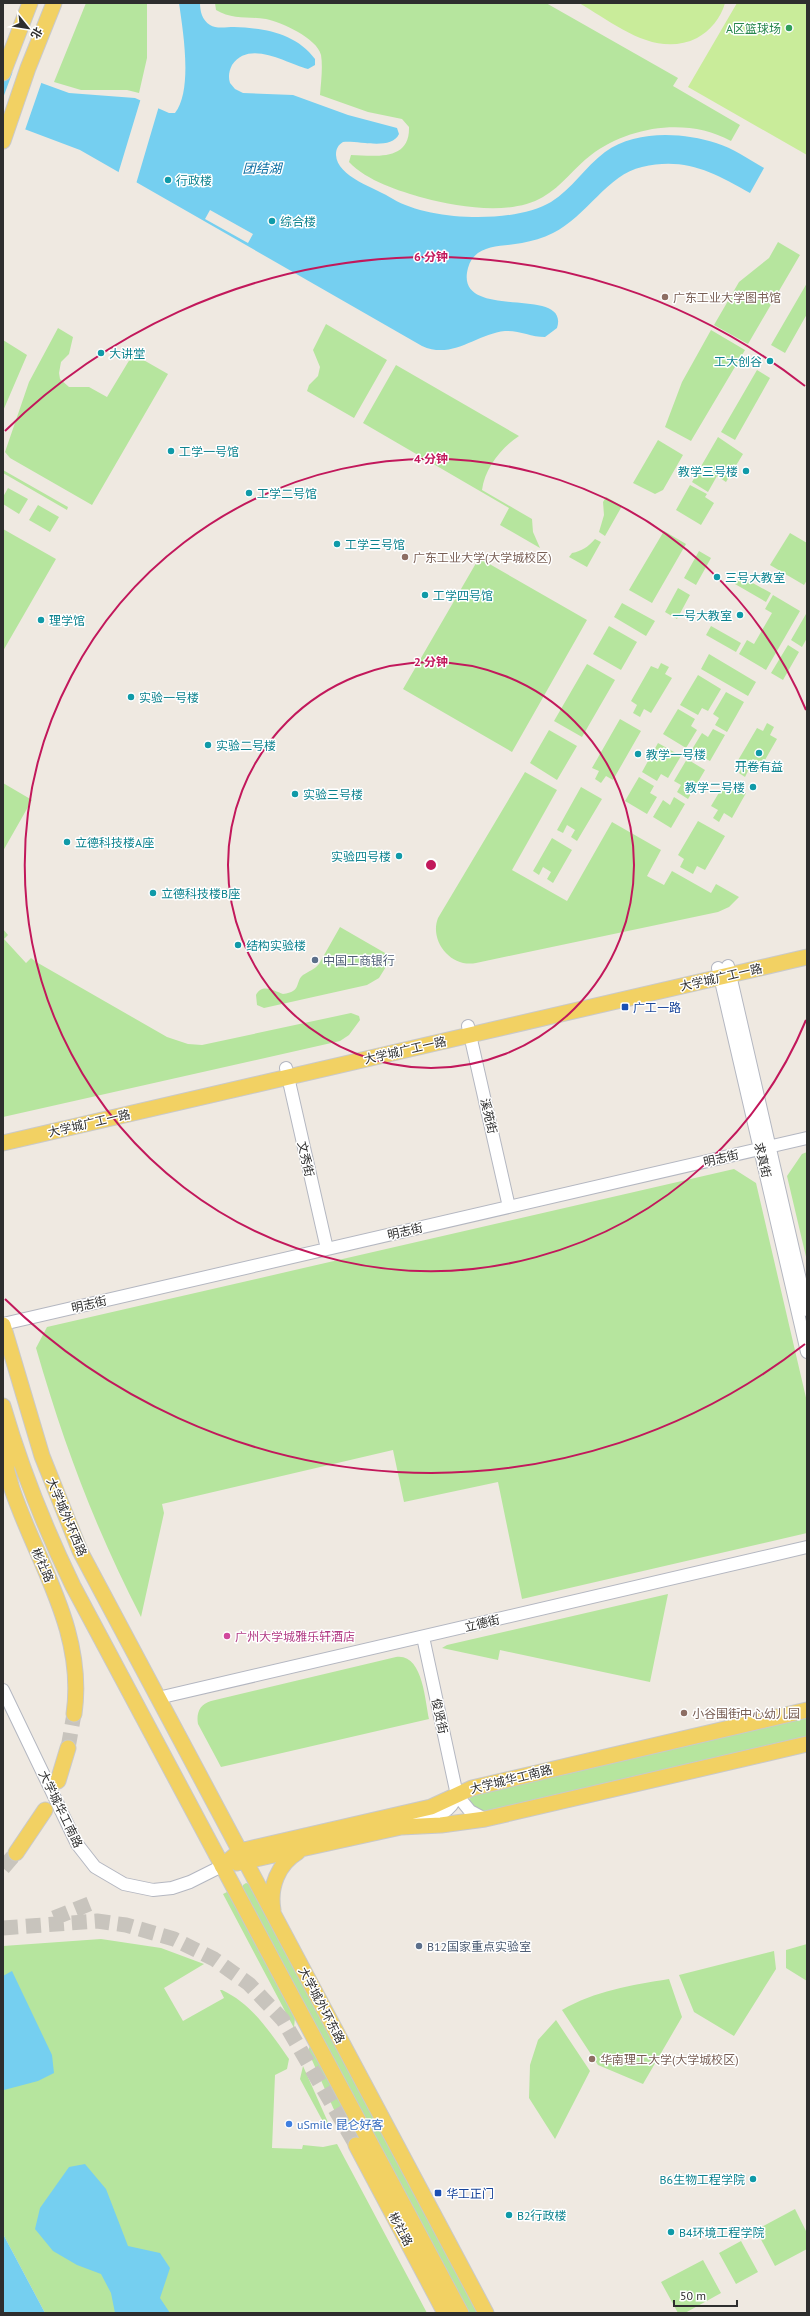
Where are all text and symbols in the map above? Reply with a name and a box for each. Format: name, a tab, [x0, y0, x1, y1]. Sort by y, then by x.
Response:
north arrow	[8, 8, 48, 48]
place label: A区篮球场	[726, 21, 781, 36]
marker: A区篮球场	[784, 23, 794, 33]
text: 北	[28, 25, 45, 41]
water label: 团结湖	[242, 160, 283, 177]
place label: 行政楼	[176, 173, 212, 188]
marker: 行政楼	[163, 175, 173, 185]
place label: 综合楼	[280, 214, 316, 229]
marker: 综合楼	[267, 216, 277, 226]
text: 6 分钟	[414, 249, 448, 264]
place label: 广东工业大学图书馆	[673, 290, 781, 305]
marker: 广东工业大学图书馆	[660, 292, 670, 302]
place label: 大讲堂	[109, 346, 145, 361]
marker: 大讲堂	[96, 348, 106, 358]
place label: 工大创谷	[714, 354, 762, 369]
marker: 工大创谷	[765, 356, 775, 366]
place label: 工学一号馆	[179, 444, 239, 459]
marker: 工学一号馆	[166, 446, 176, 456]
text: 4 分钟	[414, 451, 448, 466]
place label: 教学三号楼	[678, 464, 738, 479]
marker: 教学三号楼	[741, 466, 751, 476]
place label: 工学二号馆	[257, 486, 317, 501]
marker: 工学二号馆	[244, 488, 254, 498]
place label: 工学三号馆	[345, 537, 405, 552]
marker: 工学三号馆	[332, 539, 342, 549]
place label: 广东工业大学(大学城校区)	[413, 550, 552, 565]
marker: 广东工业大学(大学城校区)	[400, 552, 410, 562]
place label: 三号大教室	[725, 570, 785, 585]
marker: 三号大教室	[712, 572, 722, 582]
place label: 工学四号馆	[433, 588, 493, 603]
marker: 工学四号馆	[420, 590, 430, 600]
place label: 一号大教室	[672, 608, 732, 623]
marker: 一号大教室	[735, 610, 745, 620]
place label: 理学馆	[49, 613, 85, 628]
marker: 理学馆	[36, 615, 46, 625]
text: 2 分钟	[414, 654, 448, 669]
place label: 实验一号楼	[139, 690, 199, 705]
marker: 实验一号楼	[126, 692, 136, 702]
place label: 实验二号楼	[216, 738, 276, 753]
marker: 实验二号楼	[203, 740, 213, 750]
place label: 教学一号楼	[646, 747, 706, 762]
marker: 开卷有益	[754, 748, 764, 758]
marker: 教学一号楼	[633, 749, 643, 759]
place label: 开卷有益	[735, 759, 783, 774]
place label: 教学二号楼	[685, 780, 745, 795]
marker: 教学二号楼	[748, 782, 758, 792]
place label: 实验三号楼	[303, 787, 363, 802]
marker: 实验三号楼	[290, 789, 300, 799]
place label: 立德科技楼A座	[75, 835, 154, 850]
marker: 立德科技楼A座	[62, 837, 72, 847]
place label: 实验四号楼	[331, 849, 391, 864]
marker: 实验四号楼	[394, 851, 404, 861]
centre of rings	[424, 858, 438, 872]
place label: 立德科技楼B座	[161, 886, 240, 901]
marker: 立德科技楼B座	[148, 888, 158, 898]
place label: 结构实验楼	[246, 938, 306, 953]
marker: 结构实验楼	[233, 940, 243, 950]
place label: 中国工商银行	[323, 953, 395, 968]
marker: 中国工商银行	[310, 955, 320, 965]
street label: 大学城广工一路	[678, 960, 764, 994]
place label: 广工一路	[633, 1000, 681, 1015]
marker: 广工一路	[620, 1002, 630, 1012]
street label: 大学城广工一路	[362, 1033, 448, 1067]
street label: 溪苑街	[478, 1097, 500, 1135]
street label: 大学城广工一路	[46, 1106, 132, 1140]
street label: 文秀街	[295, 1140, 317, 1178]
street label: 求真街	[752, 1141, 774, 1179]
street label: 明志街	[702, 1147, 740, 1169]
street label: 明志街	[386, 1220, 424, 1242]
street label: 明志街	[70, 1293, 108, 1315]
street label: 大学城外环西路	[44, 1475, 90, 1559]
street label: 彬社路	[29, 1545, 57, 1585]
street label: 立德街	[463, 1612, 501, 1634]
place label: 广州大学城雅乐轩酒店	[235, 1629, 355, 1644]
marker: 广州大学城雅乐轩酒店	[222, 1631, 232, 1641]
street label: 俊贤街	[429, 1697, 451, 1735]
place label: 小谷围街中心幼儿园	[692, 1706, 800, 1721]
marker: 小谷围街中心幼儿园	[679, 1708, 689, 1718]
street label: 大学城华工南路	[468, 1762, 554, 1796]
street label: 大学城华工南路	[36, 1768, 86, 1850]
place label: B12国家重点实验室	[427, 1939, 531, 1954]
marker: B12国家重点实验室	[414, 1941, 424, 1951]
street label: 大学城外环东路	[296, 1964, 348, 2046]
place label: 华南理工大学(大学城校区)	[600, 2052, 739, 2067]
marker: 华南理工大学(大学城校区)	[587, 2054, 597, 2064]
place label: uSmile 昆仑好客	[297, 2117, 384, 2132]
marker: uSmile 昆仑好客	[284, 2119, 294, 2129]
place label: B6生物工程学院	[659, 2172, 745, 2187]
marker: B6生物工程学院	[748, 2174, 758, 2184]
place label: 华工正门	[446, 2186, 494, 2201]
marker: 华工正门	[433, 2188, 443, 2198]
place label: B2行政楼	[517, 2208, 567, 2223]
street label: 彬社路	[386, 2210, 416, 2248]
marker: B2行政楼	[504, 2210, 514, 2220]
place label: B4环境工程学院	[679, 2225, 765, 2240]
marker: B4环境工程学院	[666, 2227, 676, 2237]
scale bar	[674, 2282, 737, 2308]
text: 50 m	[680, 2288, 706, 2303]

